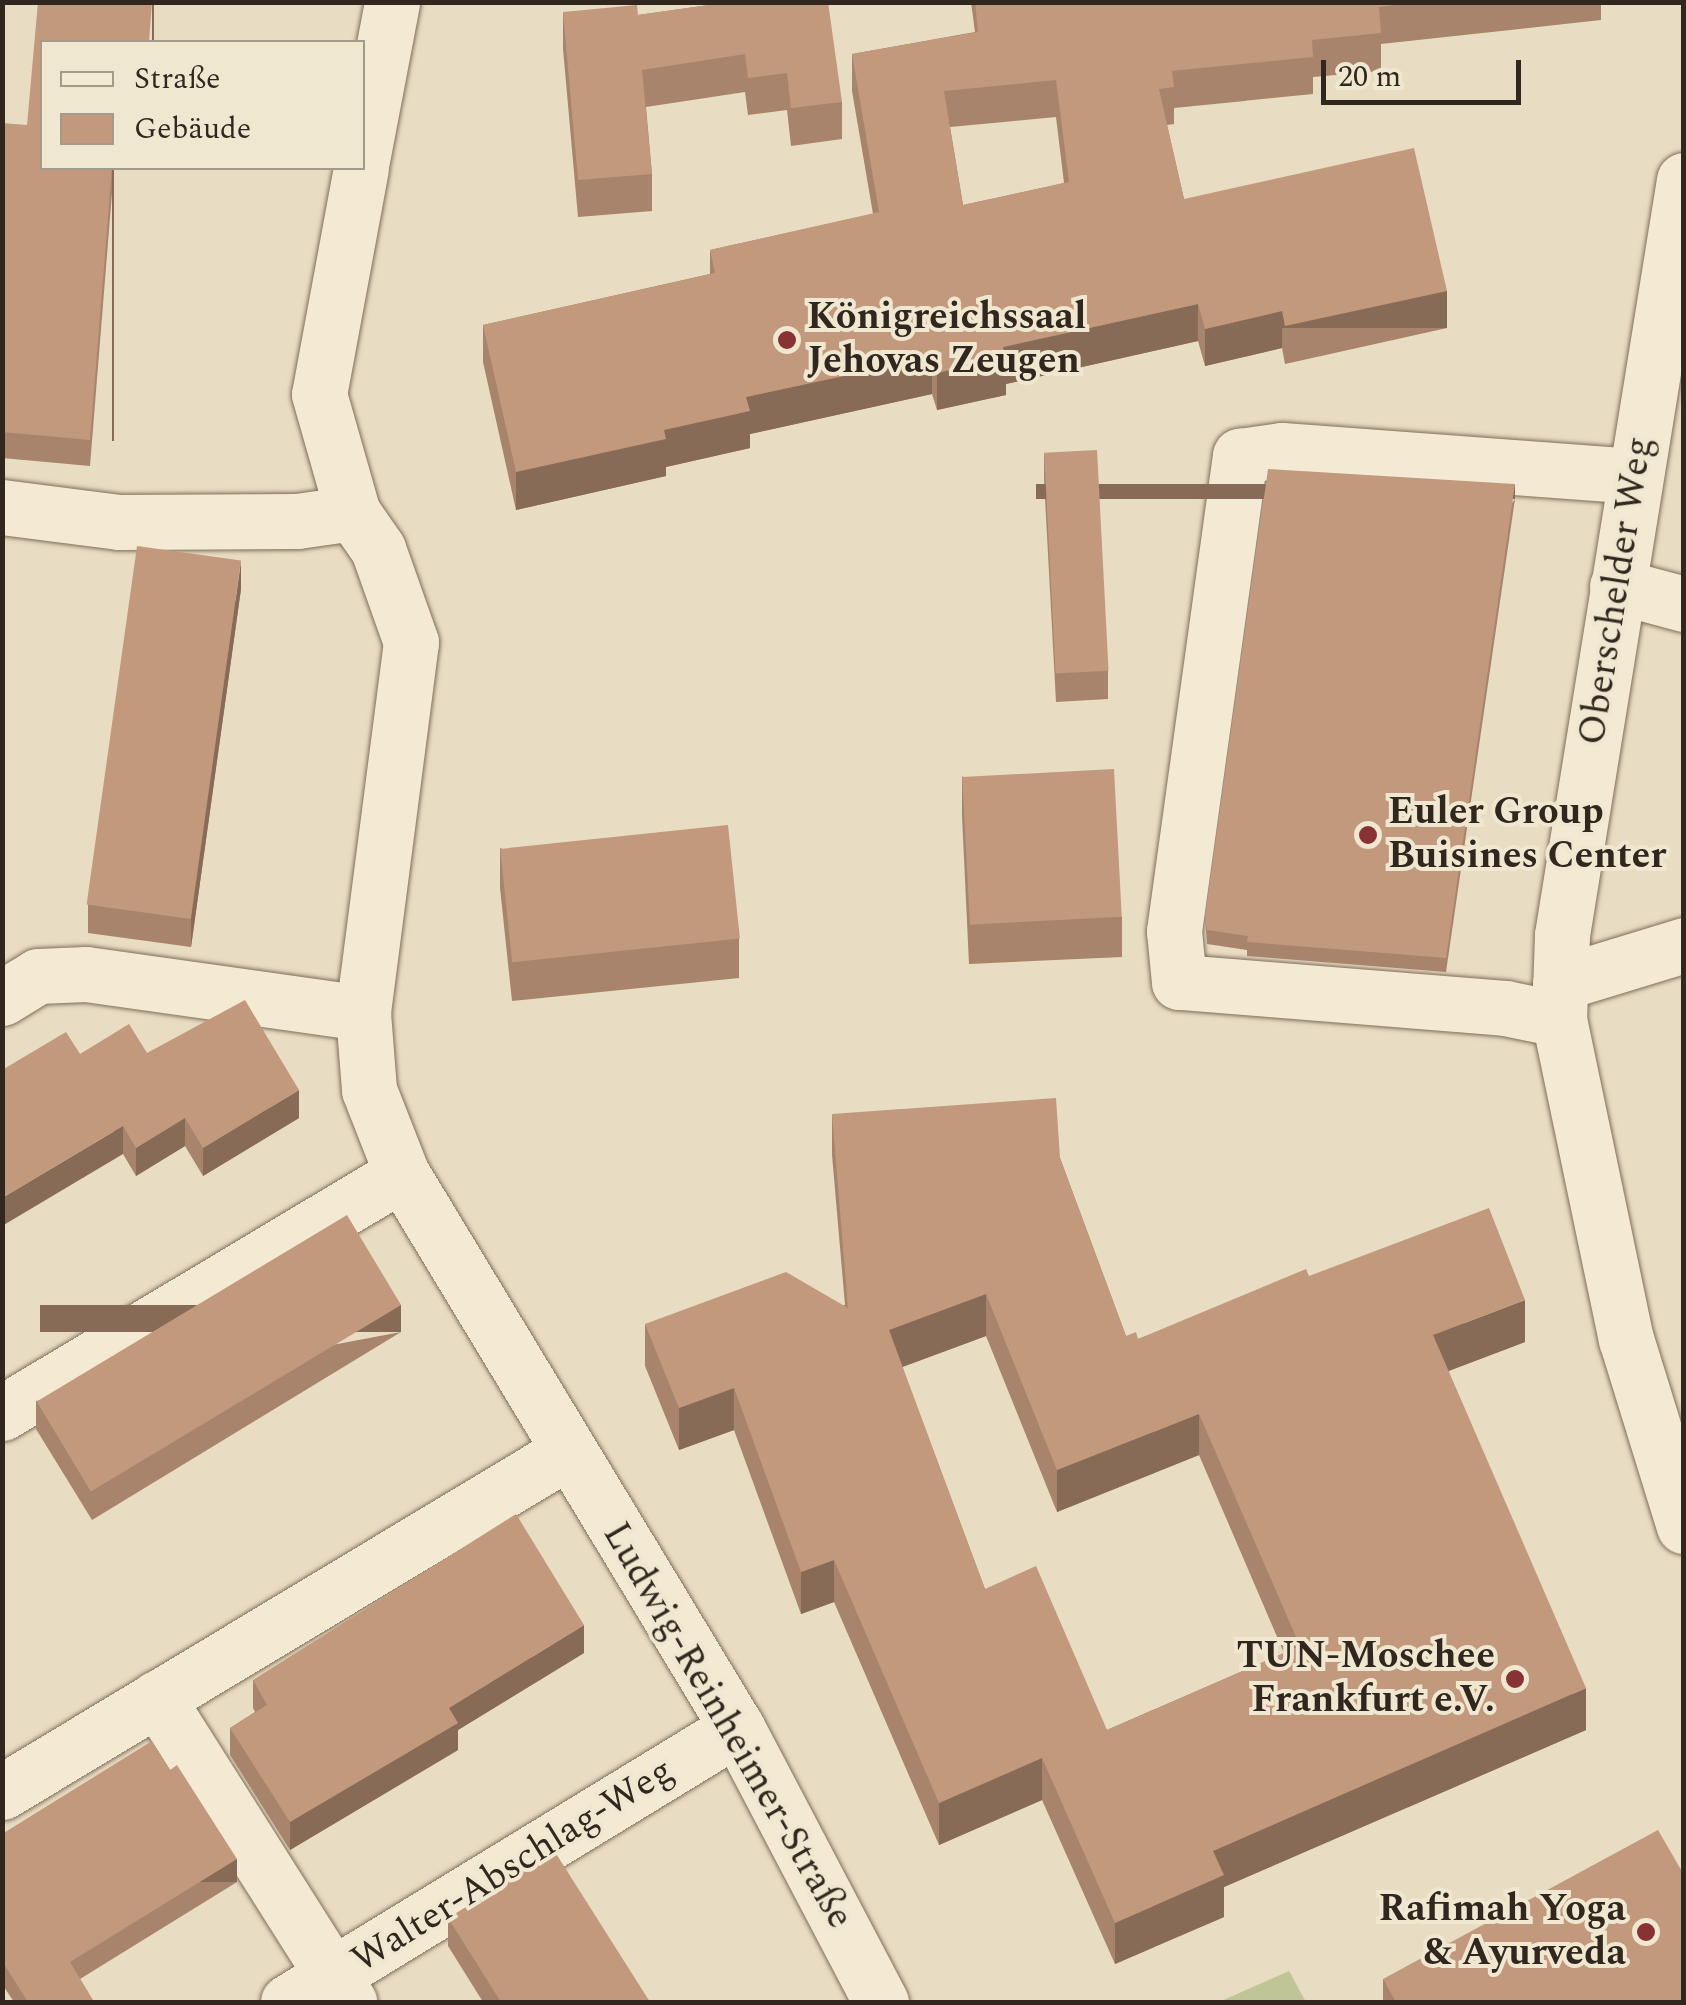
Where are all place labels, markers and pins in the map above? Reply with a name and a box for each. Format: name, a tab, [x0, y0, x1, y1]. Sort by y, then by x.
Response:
place label: Königreichssaal Jehovas Zeugen	[807, 295, 1086, 384]
marker: Königreichssaal Jehovas Zeugen	[776, 329, 798, 351]
place label: Euler Group Buisines Center	[1388, 790, 1666, 879]
marker: Euler Group Buisines Center	[1357, 824, 1379, 846]
place label: TUN-Moschee Frankfurt e.V.	[1236, 1634, 1495, 1724]
marker: TUN-Moschee Frankfurt e.V.	[1504, 1668, 1526, 1690]
place label: Rafimah Yoga & Ayurveda	[1378, 1887, 1626, 1976]
marker: Rafimah Yoga & Ayurveda	[1635, 1921, 1657, 1943]

